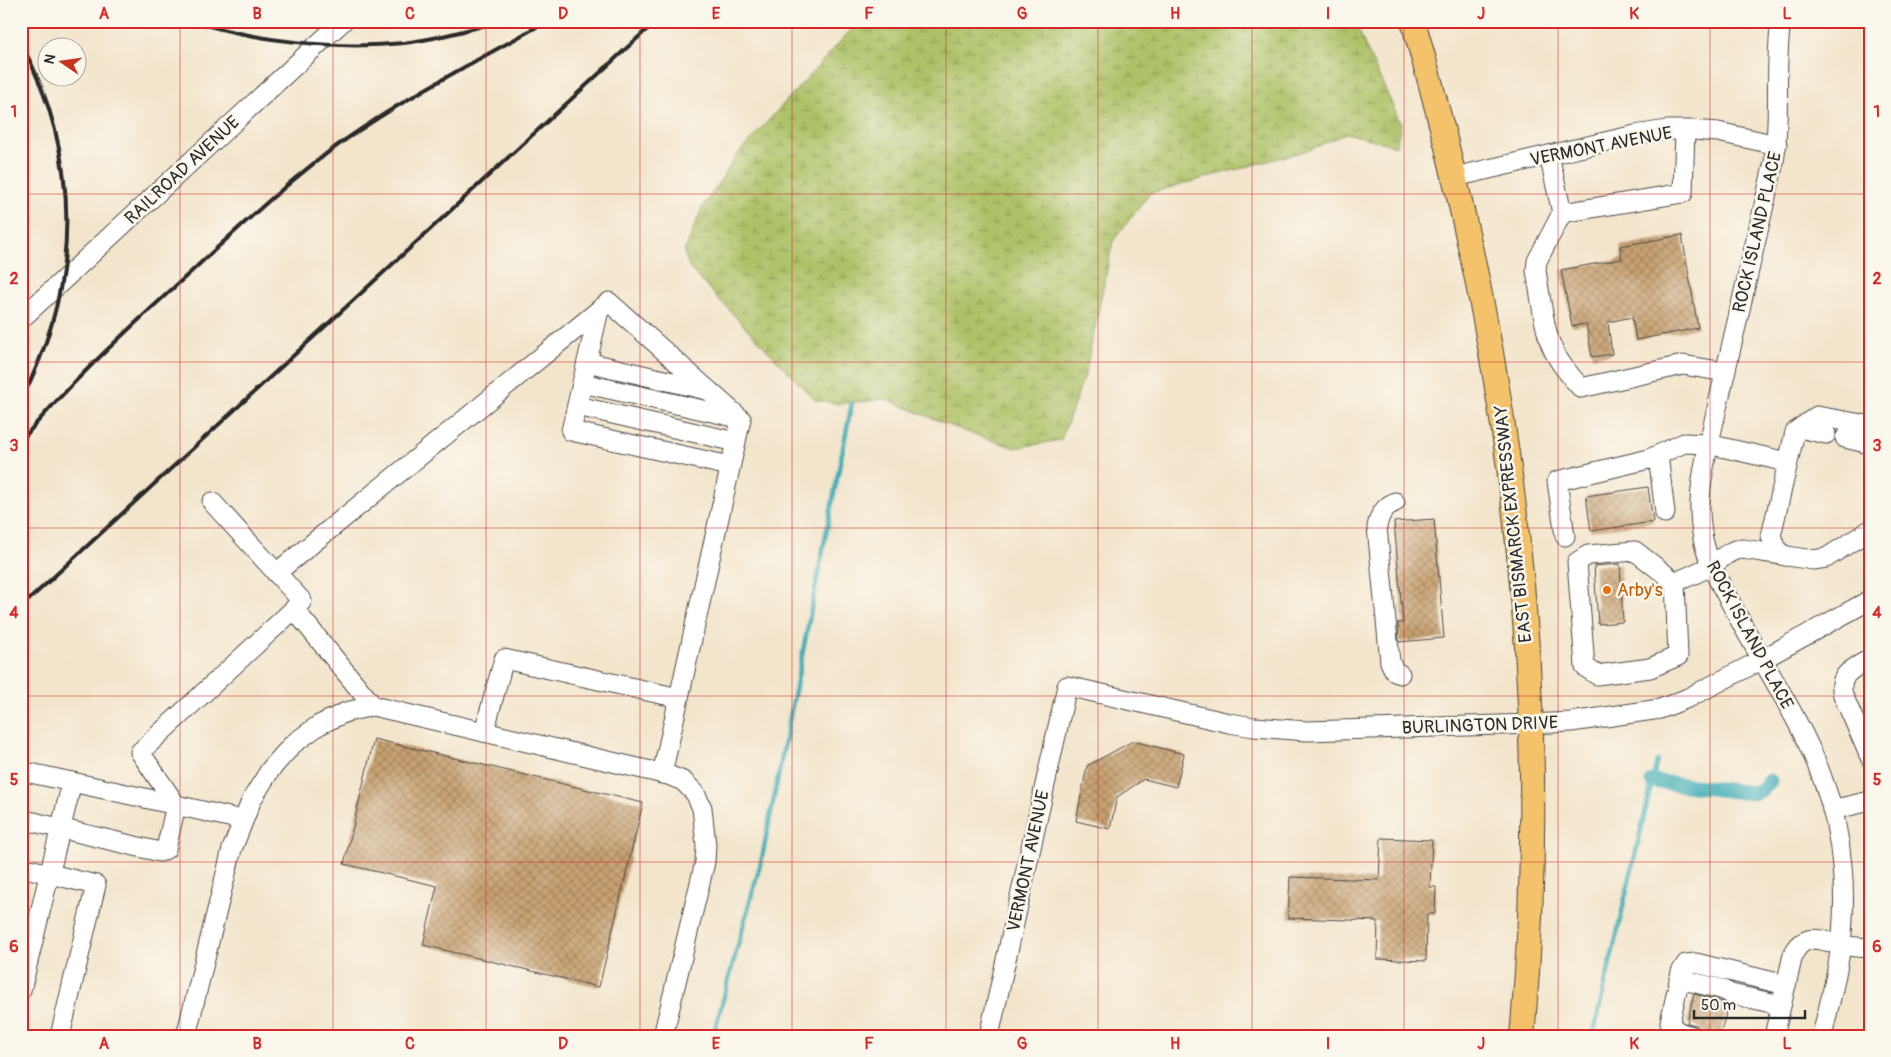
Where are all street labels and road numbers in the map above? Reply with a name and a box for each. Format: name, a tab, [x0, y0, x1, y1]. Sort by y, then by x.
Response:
street label: RAILROAD AVENUE	[120, 111, 245, 230]
street label: VERMONT AVENUE	[1528, 121, 1674, 172]
street label: ROCK ISLAND PLACE	[1728, 149, 1787, 315]
street label: EAST BISMARCK EXPRESSWAY	[1490, 403, 1537, 644]
street label: ROCK ISLAND PLACE	[1701, 557, 1798, 713]
street label: BURLINGTON DRIVE	[1402, 711, 1559, 740]
street label: VERMONT AVENUE	[1002, 788, 1055, 934]

